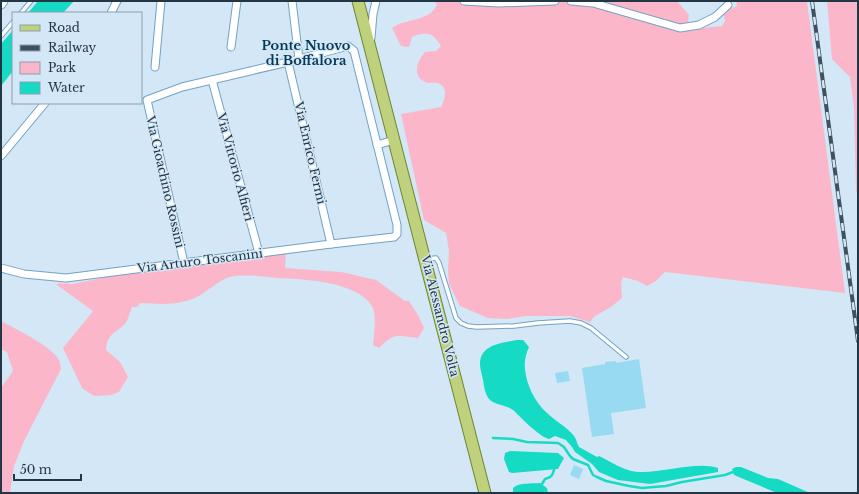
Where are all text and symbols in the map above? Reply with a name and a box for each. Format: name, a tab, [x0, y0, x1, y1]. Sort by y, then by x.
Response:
legend	[12, 12, 142, 104]
text: Road	[48, 20, 80, 35]
district label: Ponte Nuovo di Boffalora	[262, 37, 351, 69]
text: Railway	[48, 40, 97, 55]
text: Park	[48, 60, 76, 75]
text: Water	[47, 80, 85, 95]
street label: Via Enrico Fermi	[291, 99, 330, 206]
street label: Via Vittorio Alfieri	[214, 110, 257, 223]
street label: Via Gioachino Rossini	[143, 113, 188, 249]
street label: Via Arturo Toscanini	[135, 245, 264, 276]
street label: Via Alessandro Volta	[418, 253, 463, 378]
scale bar	[14, 456, 81, 482]
text: 50 m	[20, 462, 52, 477]

